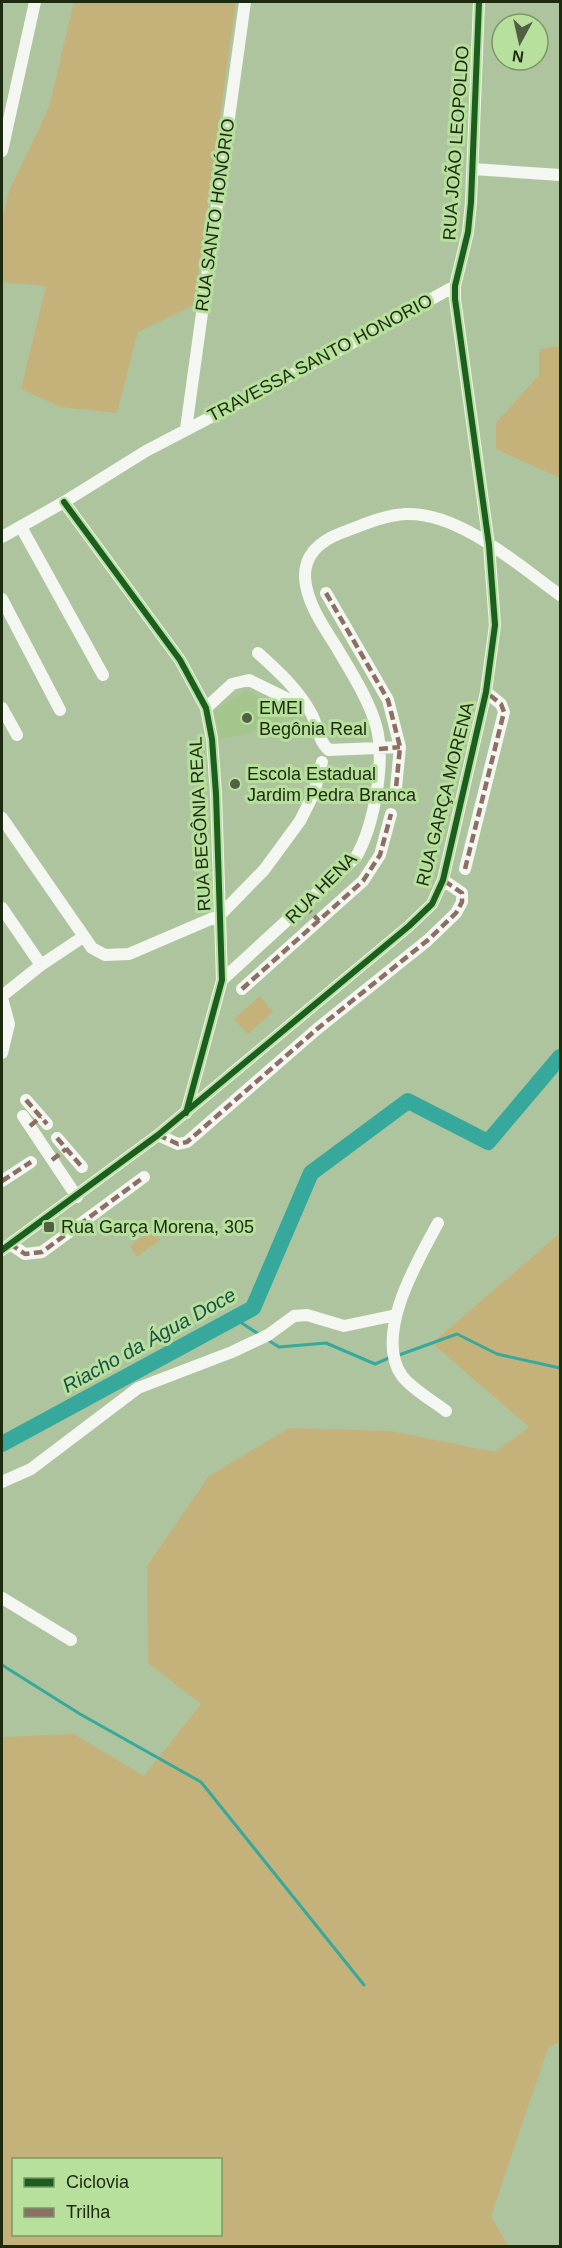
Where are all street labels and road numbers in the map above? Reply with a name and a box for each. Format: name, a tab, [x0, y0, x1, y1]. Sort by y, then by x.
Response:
street label: RUA JOÃO LEOPOLDO	[438, 45, 473, 241]
street label: RUA SANTO HONÓRIO	[191, 117, 238, 313]
street label: TRAVESSA SANTO HONORIO	[204, 290, 436, 426]
street label: RUA GARÇA MORENA	[412, 700, 478, 888]
street label: RUA BEGÔNIA REAL	[184, 736, 215, 912]
street label: RUA HENA	[281, 848, 361, 928]

